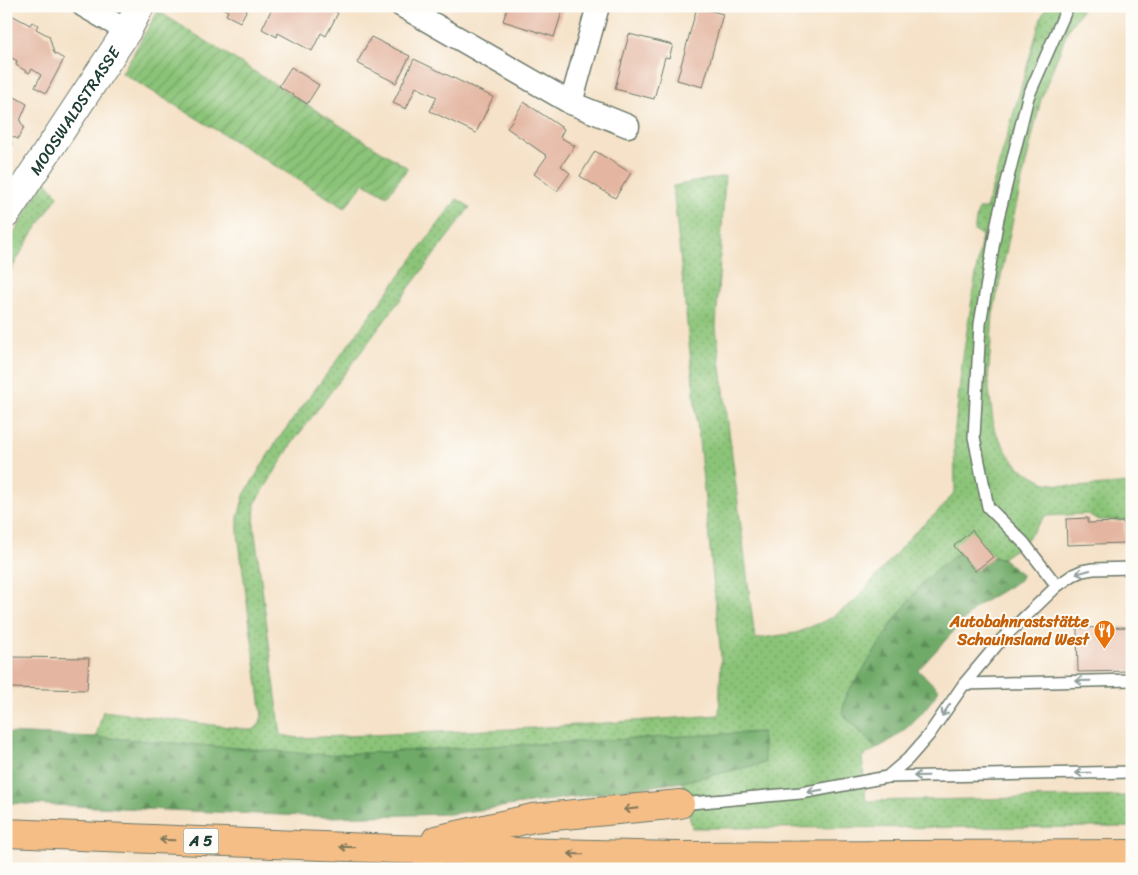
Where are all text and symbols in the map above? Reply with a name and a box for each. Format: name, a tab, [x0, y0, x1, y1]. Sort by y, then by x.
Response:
street label: MOOSWALDSTRASSE	[21, 39, 128, 181]
one-way arrow	[1076, 567, 1092, 577]
place label: Autobahnraststätte Schauinsland West	[949, 607, 1091, 654]
restaurant icon: Autobahnraststätte Schauinsland West	[1093, 618, 1117, 649]
one-way arrow	[1075, 676, 1092, 686]
one-way arrow	[941, 703, 951, 717]
one-way arrow	[1075, 768, 1091, 777]
one-way arrow	[913, 771, 929, 781]
one-way arrow	[808, 786, 824, 796]
one-way arrow	[623, 804, 639, 813]
road number: A 5	[184, 828, 218, 854]
one-way arrow	[160, 835, 176, 845]
one-way arrow	[339, 843, 355, 852]
one-way arrow	[568, 849, 584, 858]

